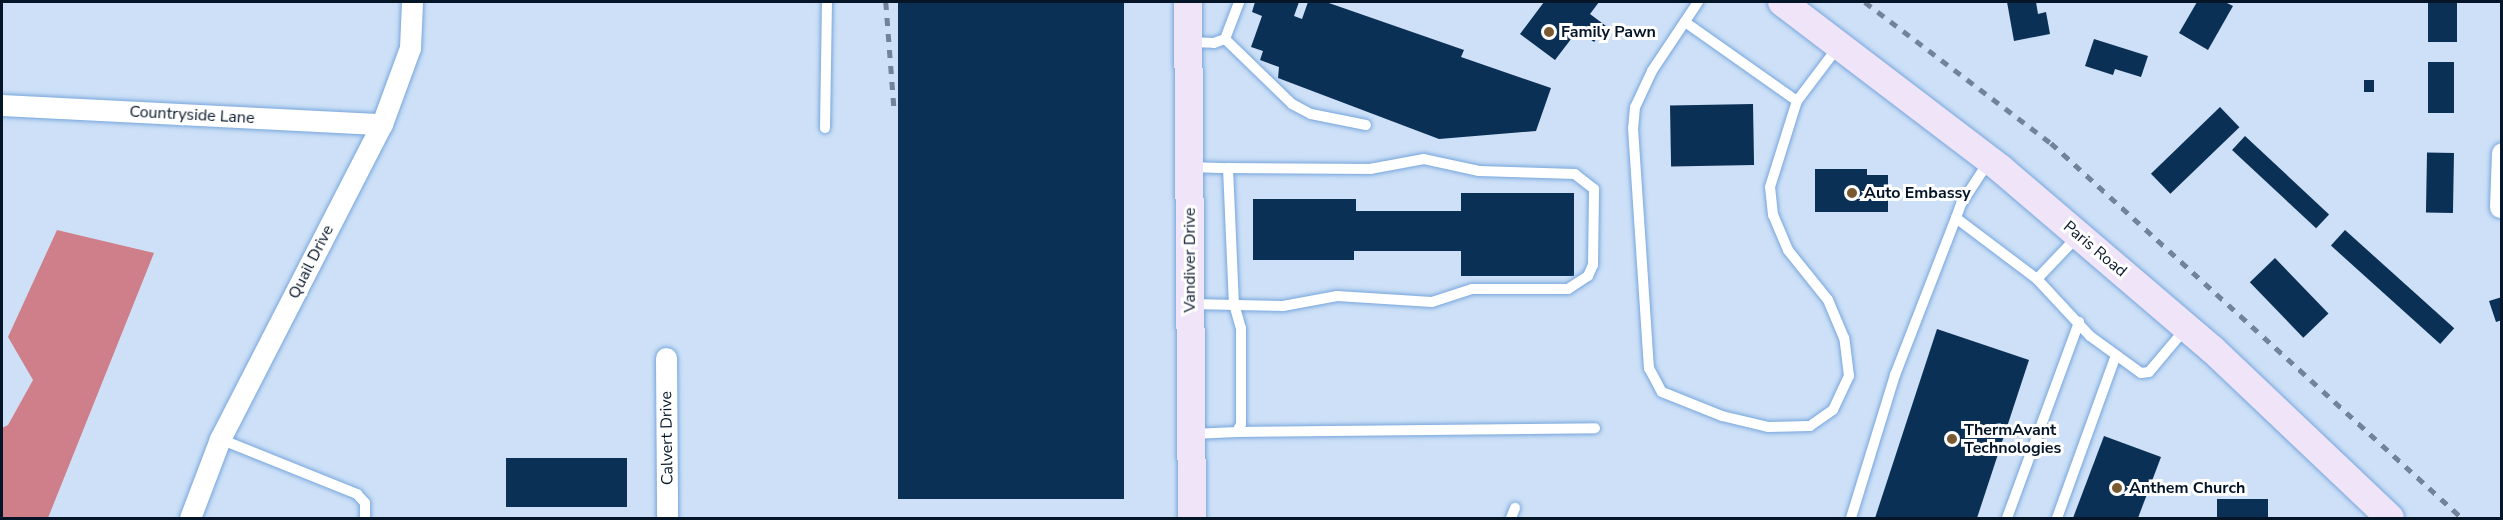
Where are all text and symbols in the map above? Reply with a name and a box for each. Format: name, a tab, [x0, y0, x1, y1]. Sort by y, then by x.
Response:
place label: Family Pawn	[1561, 22, 1656, 42]
marker: Family Pawn	[1542, 25, 1556, 39]
street label: Countryside Lane	[129, 102, 255, 128]
place label: Auto Embassy	[1864, 183, 1971, 203]
marker: Auto Embassy	[1845, 186, 1859, 200]
street label: Vandiver Drive	[1180, 207, 1200, 313]
street label: Paris Road	[2059, 217, 2131, 281]
street label: Quail Drive	[284, 222, 338, 302]
street label: Calvert Drive	[657, 391, 677, 485]
place label: ThermAvant Technologies	[1964, 420, 2061, 458]
marker: ThermAvant Technologies	[1945, 432, 1959, 446]
place label: Anthem Church	[2129, 478, 2245, 498]
marker: Anthem Church	[2110, 481, 2124, 495]

